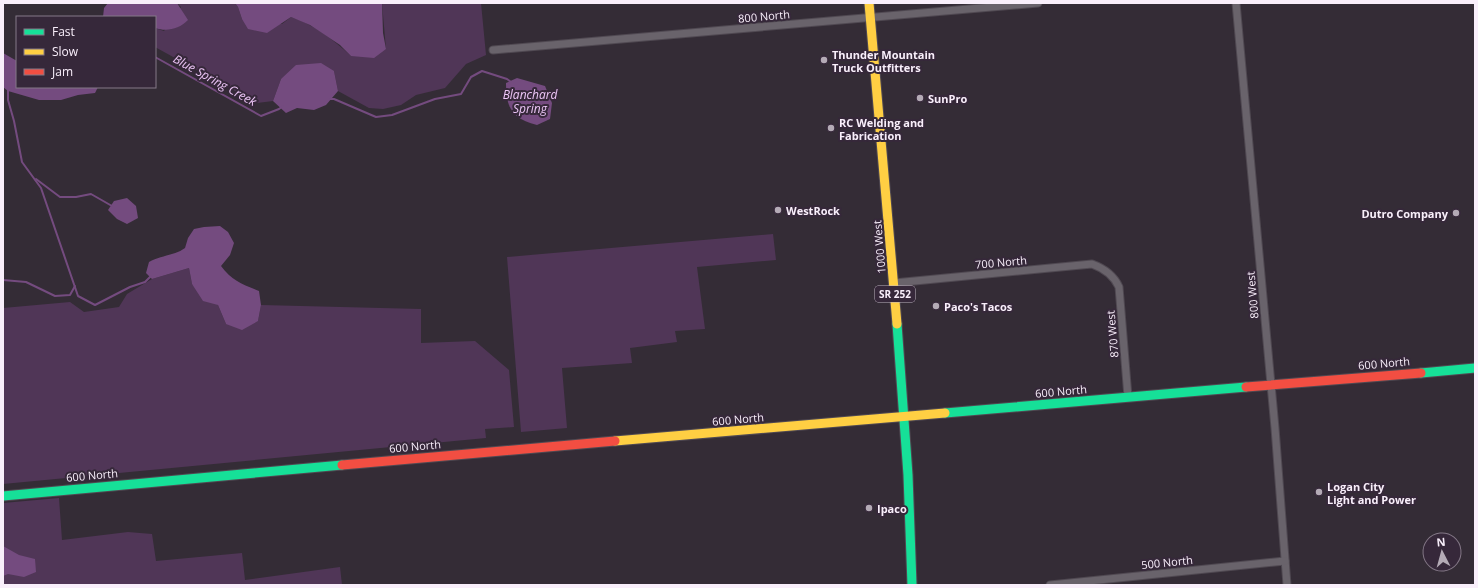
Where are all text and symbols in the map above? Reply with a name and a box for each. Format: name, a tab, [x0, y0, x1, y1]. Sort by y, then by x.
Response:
street label: 800 North	[738, 6, 790, 26]
legend	[16, 16, 156, 88]
text: Fast	[52, 23, 75, 40]
text: Slow	[52, 43, 79, 60]
place label: Thunder Mountain Truck Outfitters	[832, 47, 935, 75]
water label: Blue Spring Creek	[170, 50, 261, 110]
marker: Thunder Mountain Truck Outfitters	[819, 55, 829, 65]
text: Jam	[51, 63, 73, 80]
water label: Blanchard Spring	[503, 86, 558, 117]
place label: SunPro	[928, 91, 967, 106]
marker: SunPro	[915, 93, 925, 103]
place label: RC Welding and Fabrication	[839, 115, 924, 143]
marker: RC Welding and Fabrication	[826, 123, 836, 133]
place label: WestRock	[786, 203, 840, 218]
marker: WestRock	[773, 205, 783, 215]
place label: Dutro Company	[1361, 206, 1449, 221]
marker: Dutro Company	[1451, 208, 1461, 218]
street label: 1000 West	[869, 220, 889, 274]
street label: 700 North	[975, 252, 1027, 272]
street label: 800 West	[1242, 271, 1262, 319]
road number: SR 252	[875, 286, 915, 302]
place label: Paco's Tacos	[944, 299, 1013, 314]
marker: Paco's Tacos	[931, 301, 941, 311]
street label: 870 West	[1102, 310, 1122, 358]
street label: 600 North	[1358, 353, 1410, 373]
street label: 600 North	[1035, 381, 1087, 401]
street label: 600 North	[712, 409, 764, 429]
street label: 600 North	[389, 436, 441, 456]
street label: 600 North	[66, 465, 118, 485]
place label: Logan City Light and Power	[1327, 479, 1416, 507]
marker: Logan City Light and Power	[1314, 487, 1324, 497]
place label: Ipaco	[877, 501, 907, 516]
marker: Ipaco	[864, 503, 874, 513]
north arrow	[1422, 532, 1462, 572]
text: N	[1436, 534, 1446, 549]
street label: 500 North	[1140, 552, 1194, 572]

